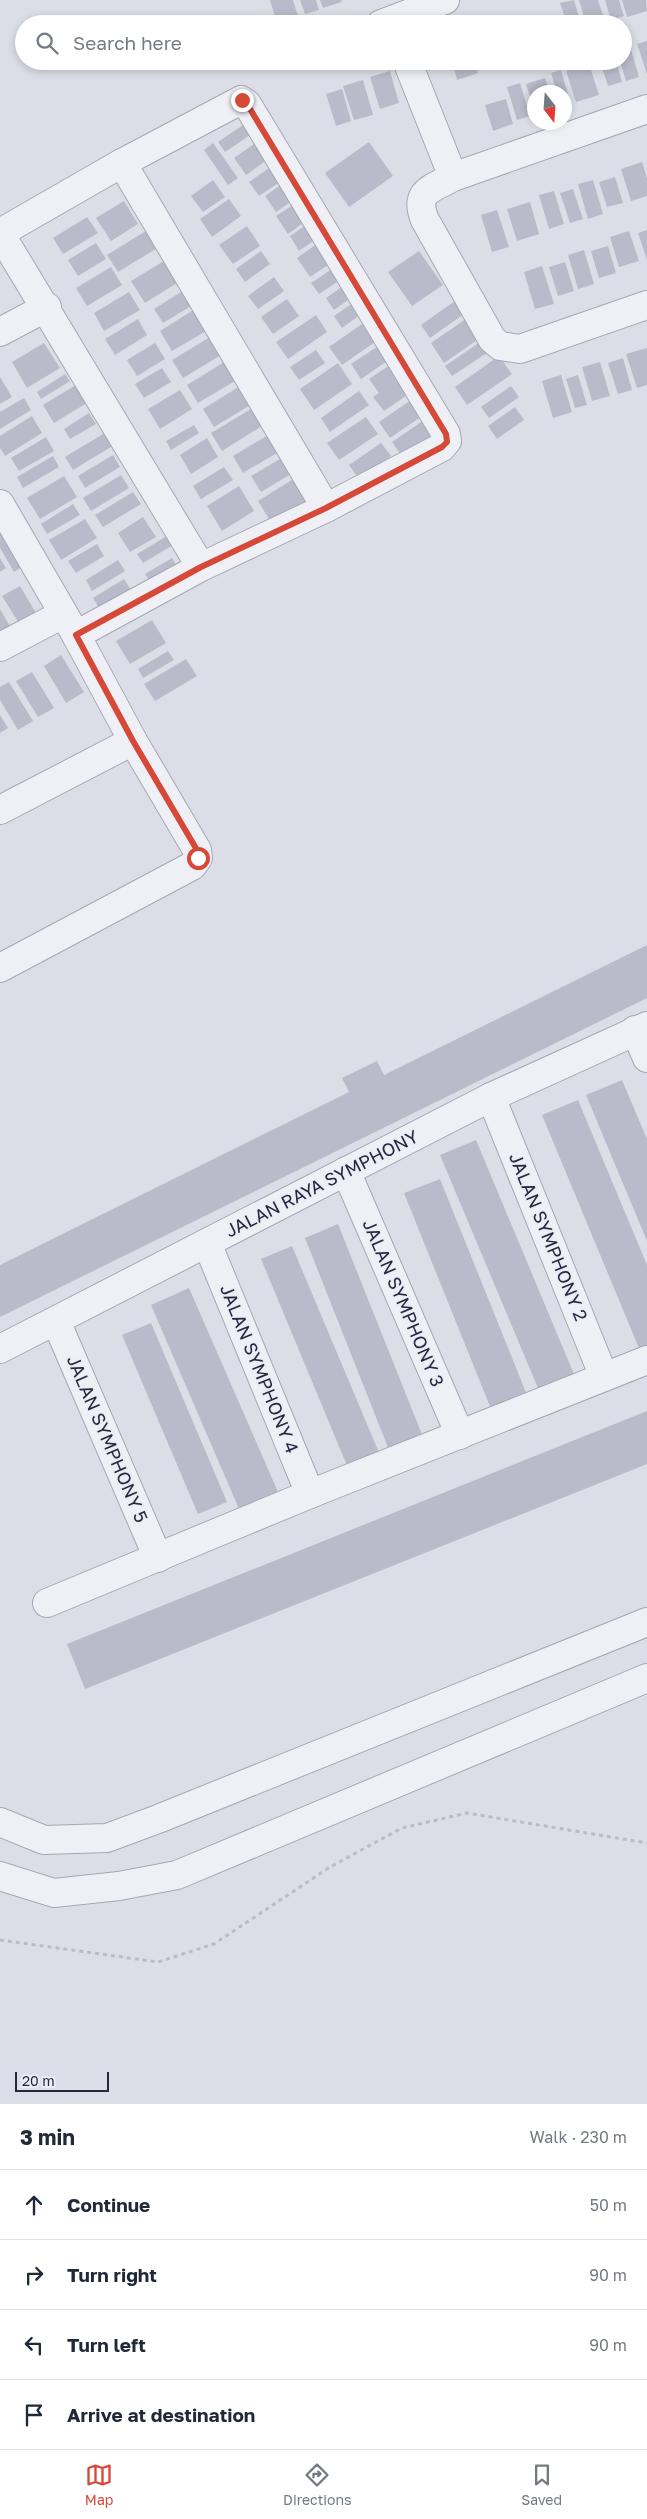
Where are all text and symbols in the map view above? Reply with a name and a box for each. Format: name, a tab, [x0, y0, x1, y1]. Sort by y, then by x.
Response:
search box	[15, 15, 632, 70]
icon: search	[33, 29, 61, 57]
text: Search here	[73, 31, 182, 54]
north arrow	[527, 85, 572, 130]
route end	[231, 89, 254, 112]
route start	[187, 847, 210, 870]
street label: JALAN RAYA SYMPHONY	[221, 1125, 422, 1241]
street label: JALAN SYMPHONY 2	[505, 1149, 593, 1324]
street label: JALAN SYMPHONY 3	[359, 1216, 449, 1390]
street label: JALAN SYMPHONY 4	[216, 1281, 304, 1456]
street label: JALAN SYMPHONY 5	[63, 1352, 153, 1526]
scale bar	[15, 2069, 109, 2092]
text: 20 m	[22, 2072, 55, 2089]
text: 3 min	[20, 2124, 75, 2150]
text: Walk · 230 m	[530, 2127, 627, 2147]
icon: ahead	[20, 2191, 48, 2219]
text: Continue	[67, 2193, 150, 2216]
text: 50 m	[590, 2195, 627, 2215]
icon: right	[20, 2261, 48, 2289]
text: Turn right	[67, 2263, 157, 2286]
text: 90 m	[589, 2265, 627, 2285]
icon: left	[20, 2331, 48, 2359]
text: Turn left	[67, 2333, 146, 2356]
text: 90 m	[589, 2335, 627, 2355]
icon: arrive	[20, 2401, 48, 2429]
text: Arrive at destination	[67, 2403, 255, 2426]
tab: Map	[85, 2461, 113, 2508]
tab: Directions	[283, 2461, 352, 2508]
tab: Saved	[521, 2461, 562, 2508]

